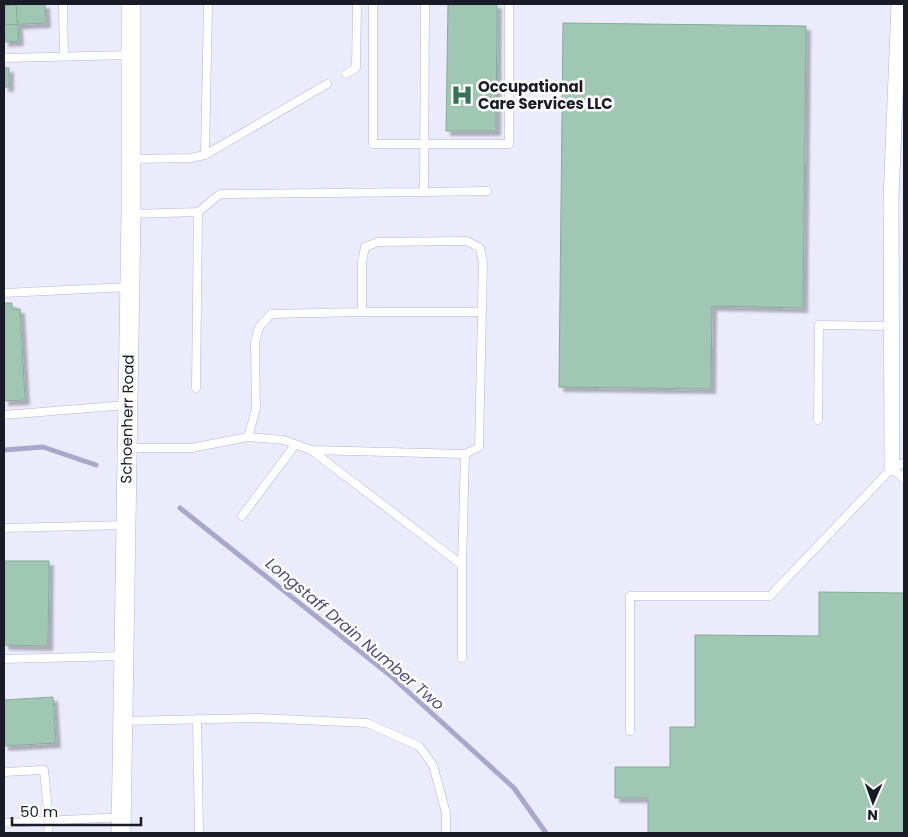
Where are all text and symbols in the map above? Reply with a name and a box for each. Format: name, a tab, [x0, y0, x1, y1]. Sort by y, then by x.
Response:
place label: Occupational Care Services LLC	[478, 76, 613, 114]
hospital icon: Occupational Care Services LLC	[449, 82, 475, 108]
street label: Schoenherr Road	[115, 354, 139, 484]
water label: Longstaff Drain Number Two	[261, 552, 449, 716]
north arrow	[848, 777, 898, 827]
scale bar	[12, 794, 141, 826]
text: 50 m	[20, 801, 58, 822]
text: N	[867, 805, 878, 825]

